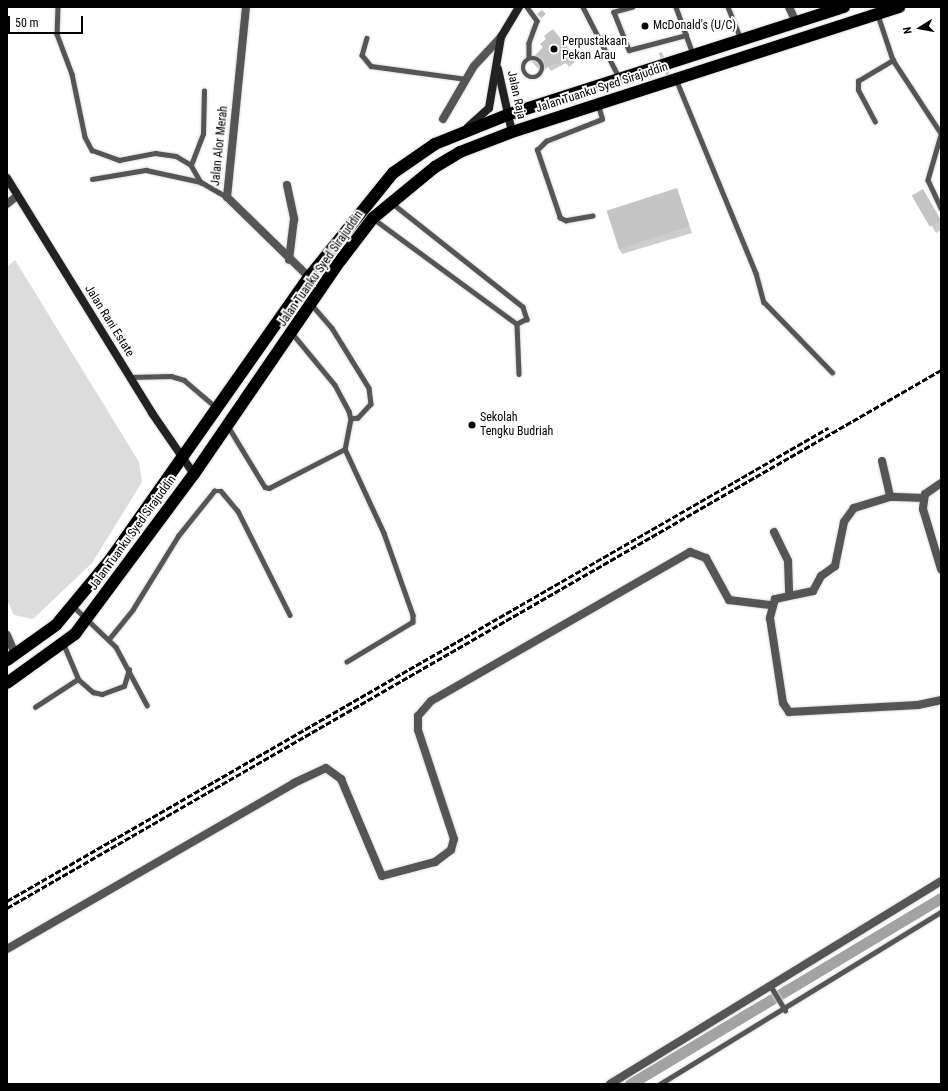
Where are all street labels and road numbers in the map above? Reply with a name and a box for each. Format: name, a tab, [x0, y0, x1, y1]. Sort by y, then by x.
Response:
street label: Jalan Tuanku Syed Sirajuddin	[534, 60, 670, 116]
street label: Jalan Raja	[504, 69, 528, 121]
street label: Jalan Alor Merah	[209, 105, 231, 187]
street label: Jalan Tuanku Syed Sirajuddin	[275, 208, 367, 330]
street label: Jalan Rani Estate	[81, 282, 137, 360]
street label: Jalan Tuanku Syed Sirajuddin	[87, 473, 179, 593]

